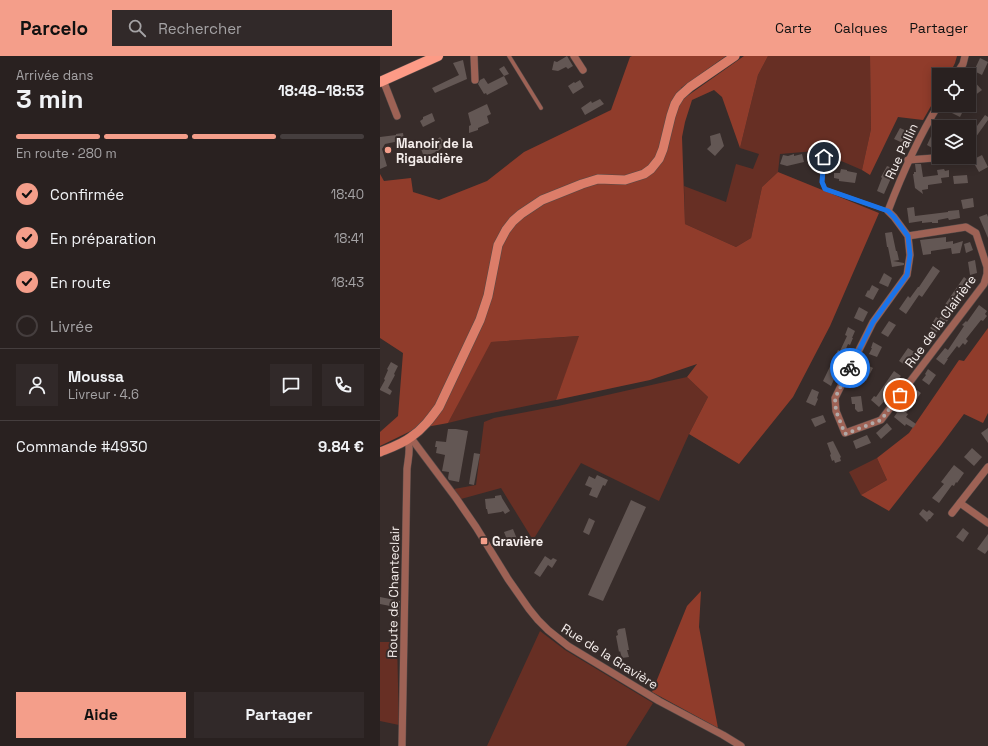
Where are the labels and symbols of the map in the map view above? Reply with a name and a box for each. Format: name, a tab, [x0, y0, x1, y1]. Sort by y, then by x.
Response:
street label: Rue Pallin	[881, 120, 922, 182]
place label: Manoir de la Rigaudière	[396, 135, 473, 167]
pin	[807, 140, 841, 174]
marker: Manoir de la Rigaudière	[383, 145, 393, 155]
street label: Rue de la Clairière	[901, 271, 980, 371]
courier	[830, 348, 870, 388]
pin	[883, 378, 917, 412]
street label: Route de Chanteclair	[384, 526, 403, 658]
place label: Gravière	[492, 533, 543, 550]
marker: Gravière	[479, 536, 489, 546]
street label: Rue de la Gravière	[558, 620, 661, 693]

